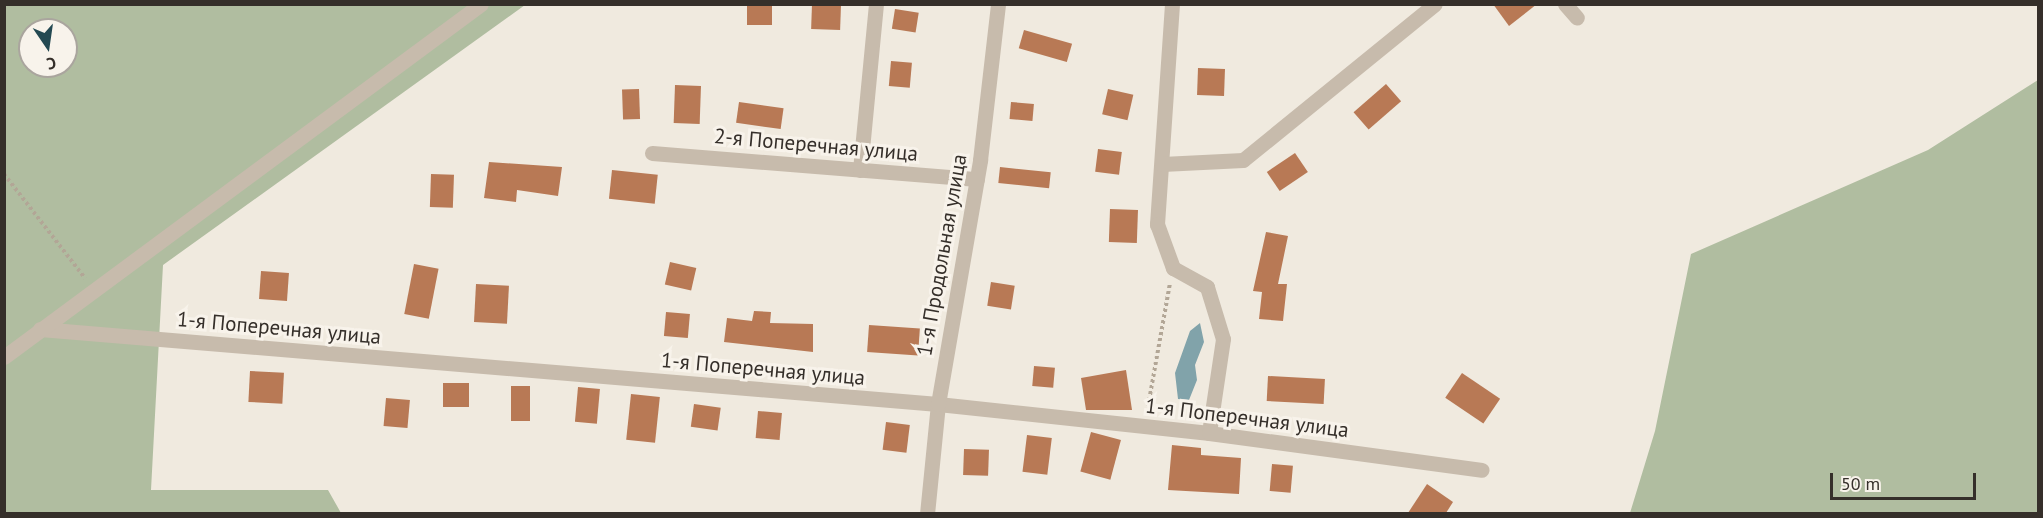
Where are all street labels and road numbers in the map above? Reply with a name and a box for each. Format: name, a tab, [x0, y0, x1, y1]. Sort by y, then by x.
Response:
street label: 2-я Поперечная улица	[713, 124, 919, 166]
street label: 1-я Продольная улица	[912, 152, 972, 358]
street label: 1-я Поперечная улица	[176, 307, 382, 349]
street label: 1-я Поперечная улица	[660, 348, 866, 390]
street label: 1-я Поперечная улица	[1144, 393, 1350, 443]

